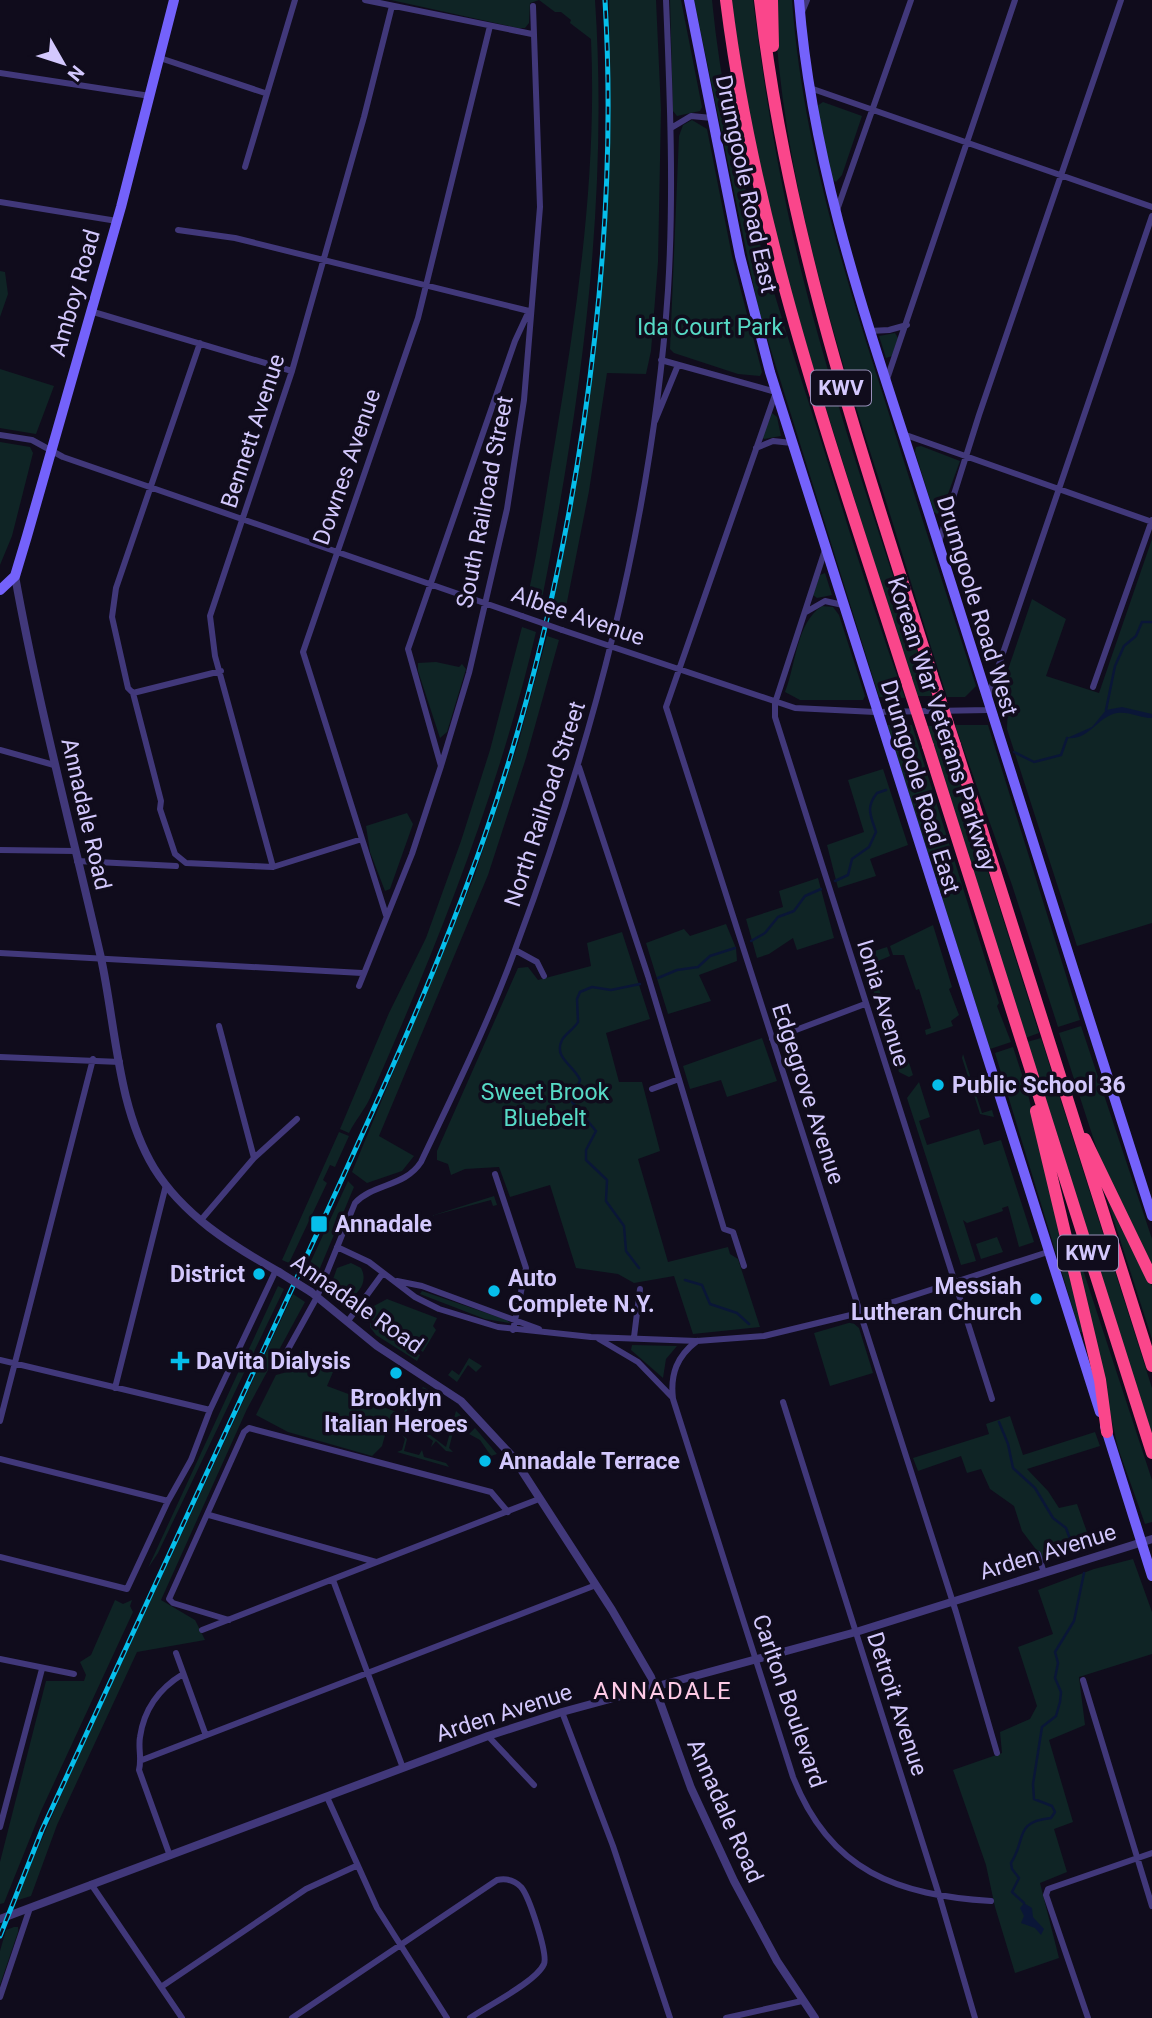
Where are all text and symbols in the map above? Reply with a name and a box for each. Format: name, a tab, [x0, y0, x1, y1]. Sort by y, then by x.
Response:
north arrow	[28, 28, 98, 98]
text: N	[63, 61, 89, 86]
street label: Drumgoole Road East	[710, 73, 782, 295]
street label: Amboy Road	[44, 227, 106, 359]
park label: Ida Court Park	[637, 314, 783, 341]
street label: Bennett Avenue	[215, 351, 291, 511]
road number: KWV	[811, 370, 871, 406]
street label: Downes Avenue	[308, 385, 386, 549]
street label: South Railroad Street	[451, 394, 519, 610]
street label: Drumgoole Road West	[931, 493, 1023, 719]
street label: Korean War Veterans Parkway	[882, 574, 1002, 874]
street label: Albee Avenue	[508, 581, 648, 651]
street label: Drumgoole Road East	[875, 677, 965, 897]
street label: North Railroad Street	[499, 698, 591, 910]
street label: Annadale Road	[55, 736, 117, 892]
street label: Ionia Avenue	[851, 936, 915, 1070]
street label: Edgegrove Avenue	[766, 1000, 850, 1188]
place label: Public School 36	[952, 1072, 1126, 1099]
marker: Public School 36	[930, 1077, 946, 1093]
park label: Sweet Brook Bluebelt	[481, 1079, 610, 1132]
place label: Annadale	[335, 1211, 432, 1238]
marker: Annadale	[309, 1214, 329, 1234]
road number: KWV	[1058, 1236, 1118, 1270]
street label: Annadale Road	[286, 1249, 428, 1359]
place label: District	[170, 1261, 245, 1288]
place label: Auto Complete N.Y.	[508, 1265, 655, 1318]
marker: District	[251, 1266, 267, 1282]
place label: Messiah Lutheran Church	[851, 1273, 1022, 1326]
marker: Auto Complete N.Y.	[486, 1283, 502, 1299]
marker: Messiah Lutheran Church	[1028, 1291, 1044, 1307]
place label: DaVita Dialysis	[196, 1348, 351, 1375]
marker: DaVita Dialysis	[170, 1351, 190, 1371]
marker: Brooklyn Italian Heroes	[388, 1365, 404, 1381]
place label: Brooklyn Italian Heroes	[324, 1385, 468, 1438]
place label: Annadale Terrace	[499, 1448, 680, 1475]
marker: Annadale Terrace	[477, 1453, 493, 1469]
street label: Arden Avenue	[976, 1518, 1120, 1586]
street label: Carlton Boulevard	[747, 1611, 831, 1791]
street label: Detroit Avenue	[861, 1629, 933, 1779]
district label: ANNADALE	[593, 1677, 733, 1705]
street label: Arden Avenue	[433, 1678, 575, 1748]
street label: Annadale Road	[681, 1735, 769, 1887]

